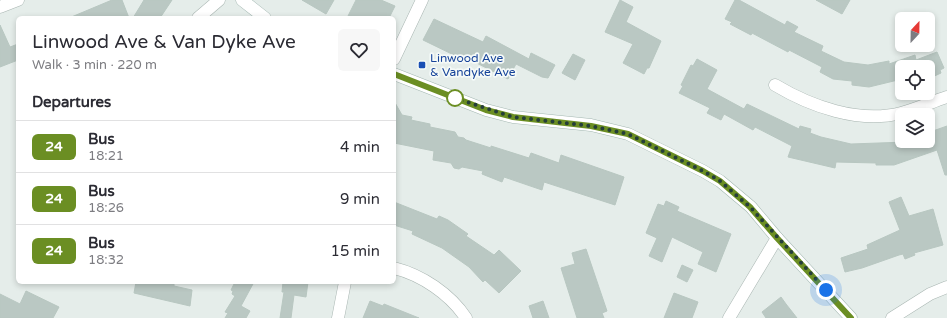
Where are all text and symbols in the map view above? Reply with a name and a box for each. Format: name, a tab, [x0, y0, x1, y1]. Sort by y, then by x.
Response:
north arrow	[895, 12, 935, 52]
map controls	[895, 12, 935, 148]
button: heart	[338, 29, 380, 71]
text: Linwood Ave & Van Dyke Ave	[32, 31, 296, 53]
place label: Linwood Ave & Vandyke Ave	[430, 51, 516, 79]
text: Walk · 3 min · 220 m	[32, 57, 157, 73]
marker: Linwood Ave & Vandyke Ave	[417, 60, 427, 70]
button: locate	[895, 60, 935, 100]
unlabelled marker	[446, 89, 464, 107]
text: Departures	[32, 93, 111, 111]
button: layers	[895, 108, 935, 148]
text: Bus	[88, 130, 115, 148]
text: 24	[45, 138, 63, 155]
text: 4 min	[340, 138, 380, 156]
text: 18:21	[88, 148, 124, 164]
text: Bus	[88, 182, 115, 200]
text: 24	[45, 190, 63, 207]
text: 9 min	[340, 190, 380, 208]
text: 18:26	[88, 200, 124, 216]
text: Bus	[88, 234, 115, 252]
text: 24	[45, 242, 63, 259]
text: 15 min	[331, 242, 380, 260]
text: 18:32	[88, 252, 124, 268]
your location	[816, 280, 836, 300]

